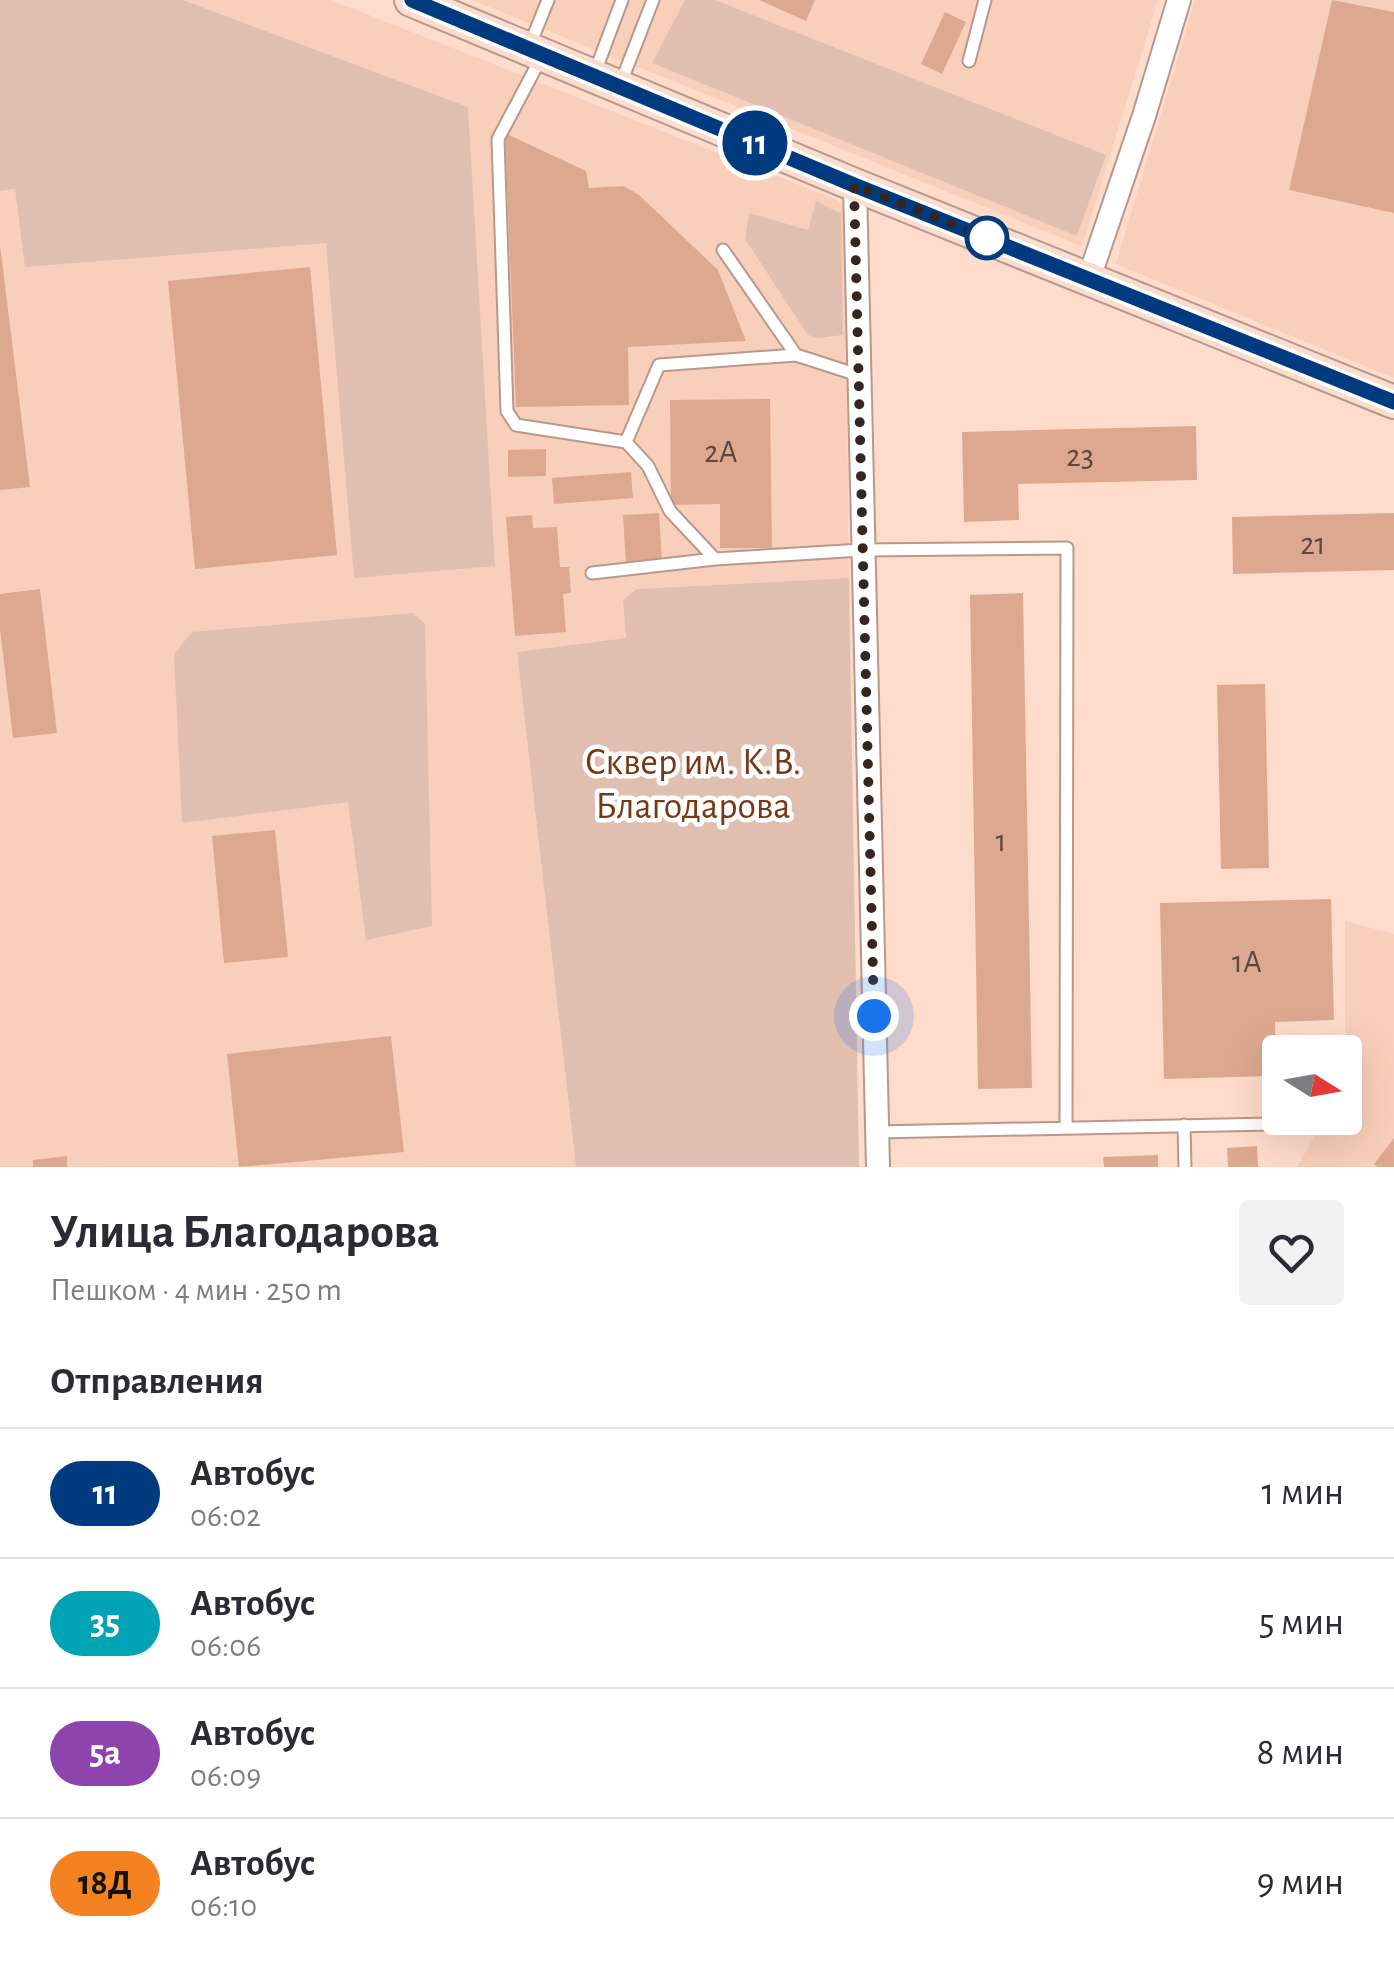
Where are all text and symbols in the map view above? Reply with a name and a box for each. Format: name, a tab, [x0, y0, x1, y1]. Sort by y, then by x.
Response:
line badge: 11	[710, 110, 800, 176]
text: 11	[742, 126, 768, 161]
unlabelled marker	[966, 217, 1008, 259]
house number: 2А	[704, 436, 738, 468]
house number: 23	[1066, 440, 1094, 472]
house number: 21	[1300, 528, 1326, 560]
park label: Сквер им. К.В. Благодарова	[585, 744, 801, 826]
house number: 1	[995, 825, 1007, 857]
house number: 1А	[1232, 946, 1262, 978]
your location	[849, 991, 899, 1041]
north arrow	[1262, 1035, 1362, 1135]
map controls	[1262, 1035, 1362, 1135]
button: heart	[1239, 1200, 1344, 1305]
text: Улица Благодарова	[50, 1209, 440, 1257]
text: Пешком · 4 мин · 250 m	[50, 1274, 342, 1306]
text: Отправления	[50, 1363, 264, 1401]
text: Автобус	[190, 1455, 315, 1493]
text: 1 мин	[1262, 1474, 1344, 1512]
text: 11	[92, 1476, 118, 1511]
text: 06:02	[190, 1500, 261, 1532]
text: Автобус	[190, 1585, 315, 1623]
text: 5 мин	[1259, 1604, 1344, 1642]
text: 35	[90, 1606, 120, 1641]
text: 06:06	[190, 1630, 261, 1662]
text: Автобус	[190, 1715, 315, 1753]
text: 8 мин	[1257, 1734, 1344, 1772]
text: 5а	[89, 1736, 121, 1771]
text: 06:09	[190, 1760, 261, 1792]
text: Автобус	[190, 1845, 315, 1883]
text: 9 мин	[1257, 1864, 1344, 1902]
text: 18Д	[78, 1866, 132, 1901]
text: 06:10	[190, 1890, 257, 1922]

